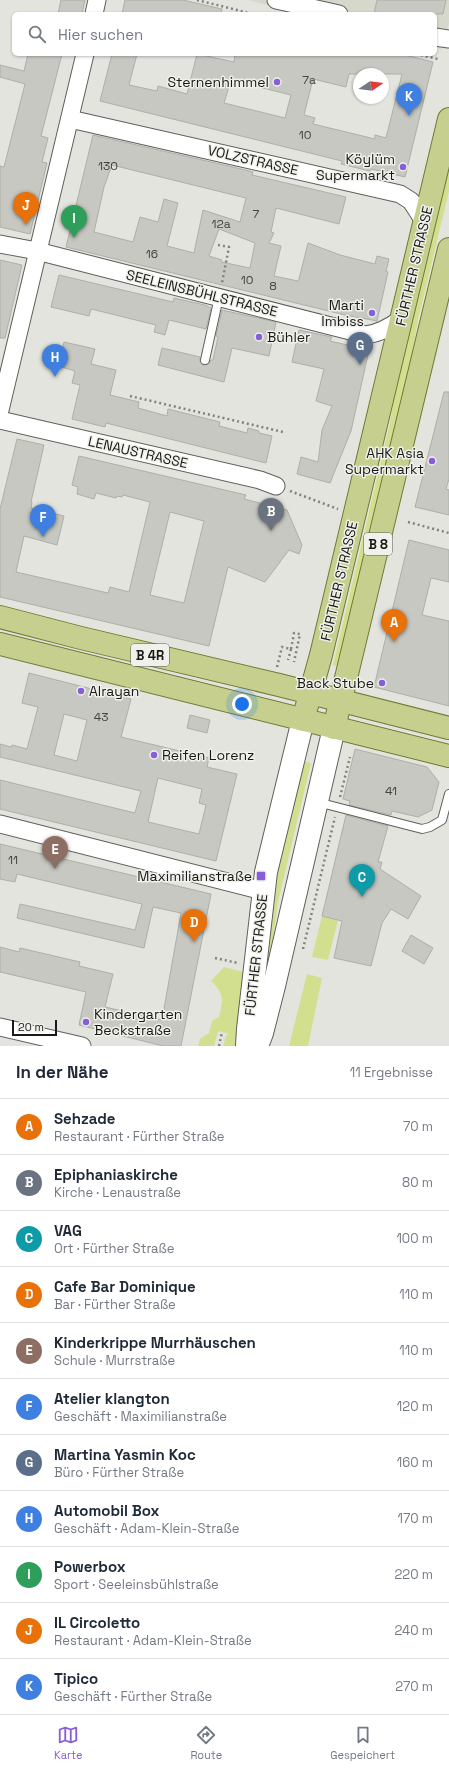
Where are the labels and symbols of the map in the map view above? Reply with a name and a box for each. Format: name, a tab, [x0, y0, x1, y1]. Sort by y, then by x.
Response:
north arrow	[353, 68, 389, 104]
house number: 7a	[302, 72, 316, 88]
place label: Sternenhimmel	[167, 73, 269, 91]
marker: Sternenhimmel	[272, 77, 282, 87]
pin: K	[396, 83, 422, 116]
house number: 10	[299, 127, 311, 143]
street label: VOLZSTRASSE	[206, 141, 300, 179]
place label: Köylüm Supermarkt	[316, 150, 395, 184]
house number: 130	[98, 158, 118, 174]
marker: Köylüm Supermarkt	[398, 162, 408, 172]
pin: J	[13, 192, 39, 225]
street label: FÜRTHER STRASSE	[391, 204, 437, 328]
pin: I	[61, 205, 87, 238]
house number: 7	[253, 206, 260, 222]
house number: 12a	[211, 216, 231, 232]
house number: 16	[146, 246, 158, 262]
street label: SEELEINSBÜHLSTRASSE	[124, 265, 280, 321]
house number: 10	[241, 272, 253, 288]
house number: 8	[269, 278, 277, 294]
place label: Marti Imbiss	[321, 296, 364, 330]
marker: Marti Imbiss	[367, 308, 377, 318]
place label: Bühler	[267, 328, 310, 346]
marker: Bühler	[254, 332, 264, 342]
pin: G	[347, 332, 373, 365]
pin: H	[42, 344, 68, 377]
street label: LENAUSTRASSE	[86, 432, 190, 472]
place label: AHK Asia Supermarkt	[345, 444, 424, 478]
marker: AHK Asia Supermarkt	[427, 456, 437, 466]
pin: B	[258, 498, 284, 531]
pin: F	[30, 504, 56, 537]
street label: FÜRTHER STRASSE	[316, 519, 362, 643]
road number: B 8	[364, 533, 392, 555]
pin: A	[381, 609, 407, 642]
road number: B 4R	[131, 644, 169, 666]
place label: Back Stube	[296, 674, 374, 692]
marker: Back Stube	[377, 678, 387, 688]
place label: Alrayan	[89, 682, 139, 700]
marker: Alrayan	[76, 686, 86, 696]
your location	[232, 694, 252, 714]
house number: 43	[94, 709, 108, 725]
place label: Reifen Lorenz	[162, 746, 254, 764]
marker: Reifen Lorenz	[149, 750, 159, 760]
house number: 41	[385, 783, 397, 799]
pin: E	[42, 836, 68, 869]
house number: 11	[8, 852, 18, 868]
pin: C	[349, 864, 375, 897]
place label: Maximilianstraße	[137, 867, 252, 885]
marker: Maximilianstraße	[255, 870, 267, 882]
street label: FÜRTHER STRASSE	[241, 893, 271, 1017]
pin: D	[181, 909, 207, 942]
place label: Kindergarten Beckstraße	[94, 1005, 182, 1039]
marker: Kindergarten Beckstraße	[81, 1017, 91, 1027]
scale bar	[12, 1018, 57, 1037]

